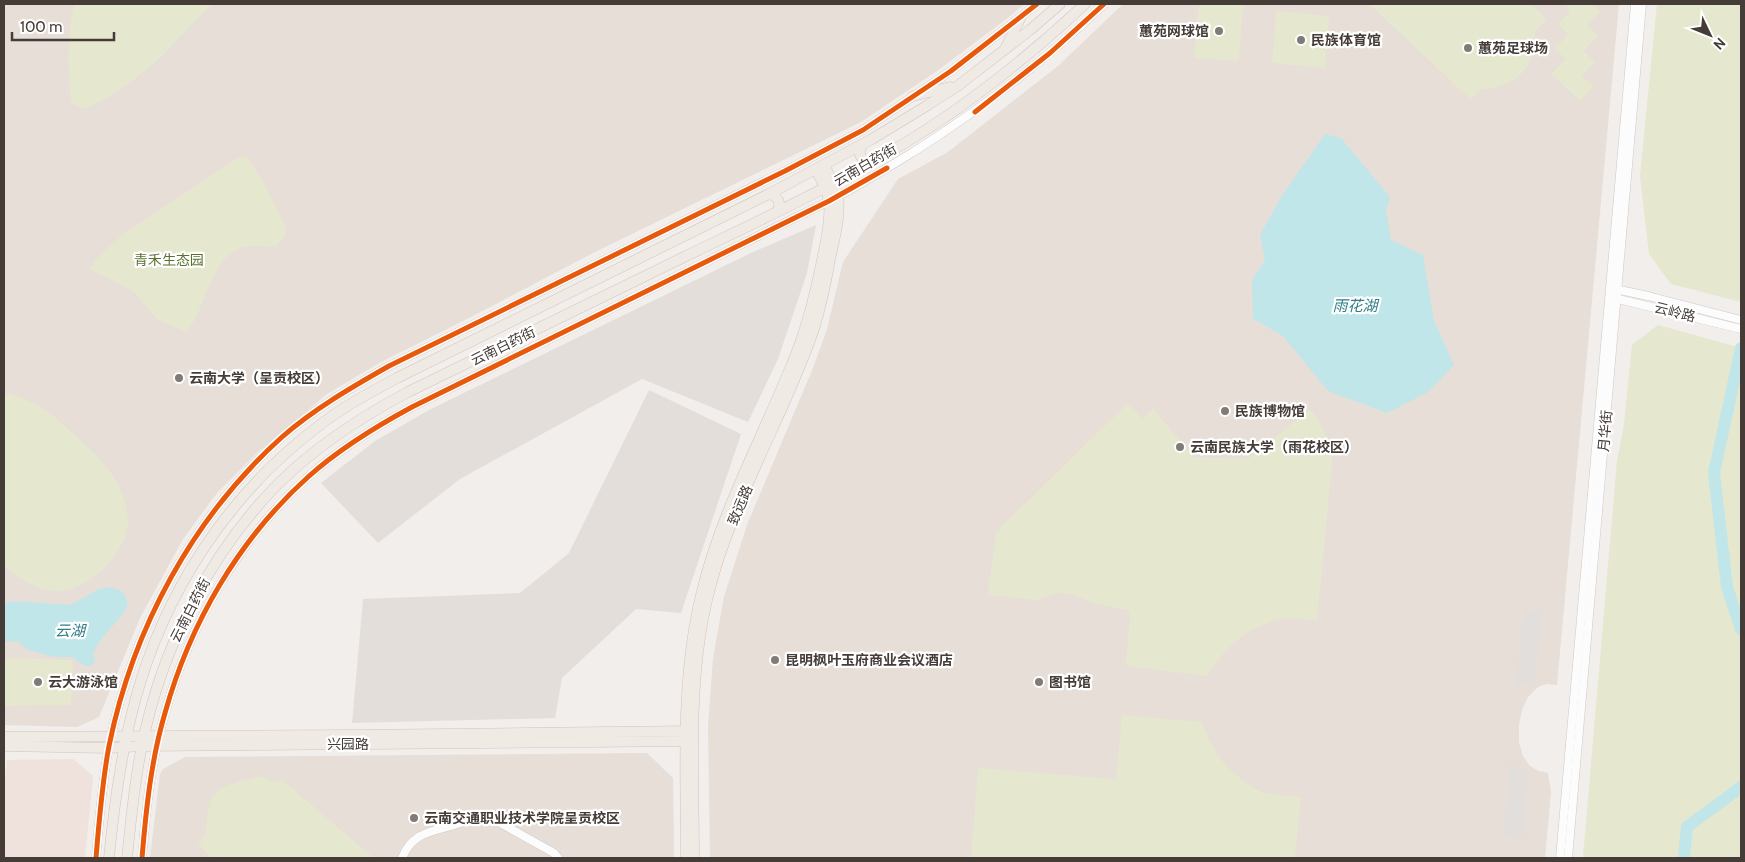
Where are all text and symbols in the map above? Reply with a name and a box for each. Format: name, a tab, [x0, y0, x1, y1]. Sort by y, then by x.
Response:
scale bar	[12, 10, 115, 42]
north arrow	[1685, 10, 1735, 60]
text: 100 m	[20, 18, 62, 36]
place label: 蕙苑网球馆	[1139, 22, 1209, 40]
marker: 蕙苑网球馆	[1213, 25, 1225, 37]
place label: 民族体育馆	[1311, 31, 1381, 49]
marker: 民族体育馆	[1295, 34, 1307, 46]
text: N	[1710, 34, 1729, 54]
place label: 蕙苑足球场	[1478, 39, 1548, 57]
marker: 蕙苑足球场	[1462, 42, 1474, 54]
street label: 云南白药街	[830, 140, 900, 190]
park label: 青禾生态园	[134, 251, 204, 269]
water label: 雨花湖	[1332, 297, 1379, 315]
street label: 云岭路	[1652, 298, 1698, 326]
street label: 云南白药街	[468, 323, 538, 369]
place label: 云南大学（呈贡校区）	[189, 369, 329, 387]
marker: 云南大学（呈贡校区）	[173, 372, 185, 384]
place label: 民族博物馆	[1235, 402, 1305, 420]
marker: 民族博物馆	[1219, 405, 1231, 417]
street label: 月华街	[1594, 409, 1616, 453]
place label: 云南民族大学（雨花校区）	[1190, 438, 1358, 456]
marker: 云南民族大学（雨花校区）	[1174, 441, 1186, 453]
street label: 致远路	[724, 482, 756, 528]
street label: 云南白药街	[166, 575, 214, 645]
water label: 云湖	[55, 622, 87, 640]
place label: 昆明枫叶玉府商业会议酒店	[785, 651, 953, 669]
marker: 昆明枫叶玉府商业会议酒店	[769, 654, 781, 666]
place label: 云大游泳馆	[48, 673, 118, 691]
place label: 图书馆	[1049, 673, 1091, 691]
marker: 云大游泳馆	[32, 676, 44, 688]
marker: 图书馆	[1033, 676, 1045, 688]
street label: 兴园路	[327, 735, 369, 753]
place label: 云南交通职业技术学院呈贡校区	[424, 809, 620, 827]
marker: 云南交通职业技术学院呈贡校区	[408, 812, 420, 824]

